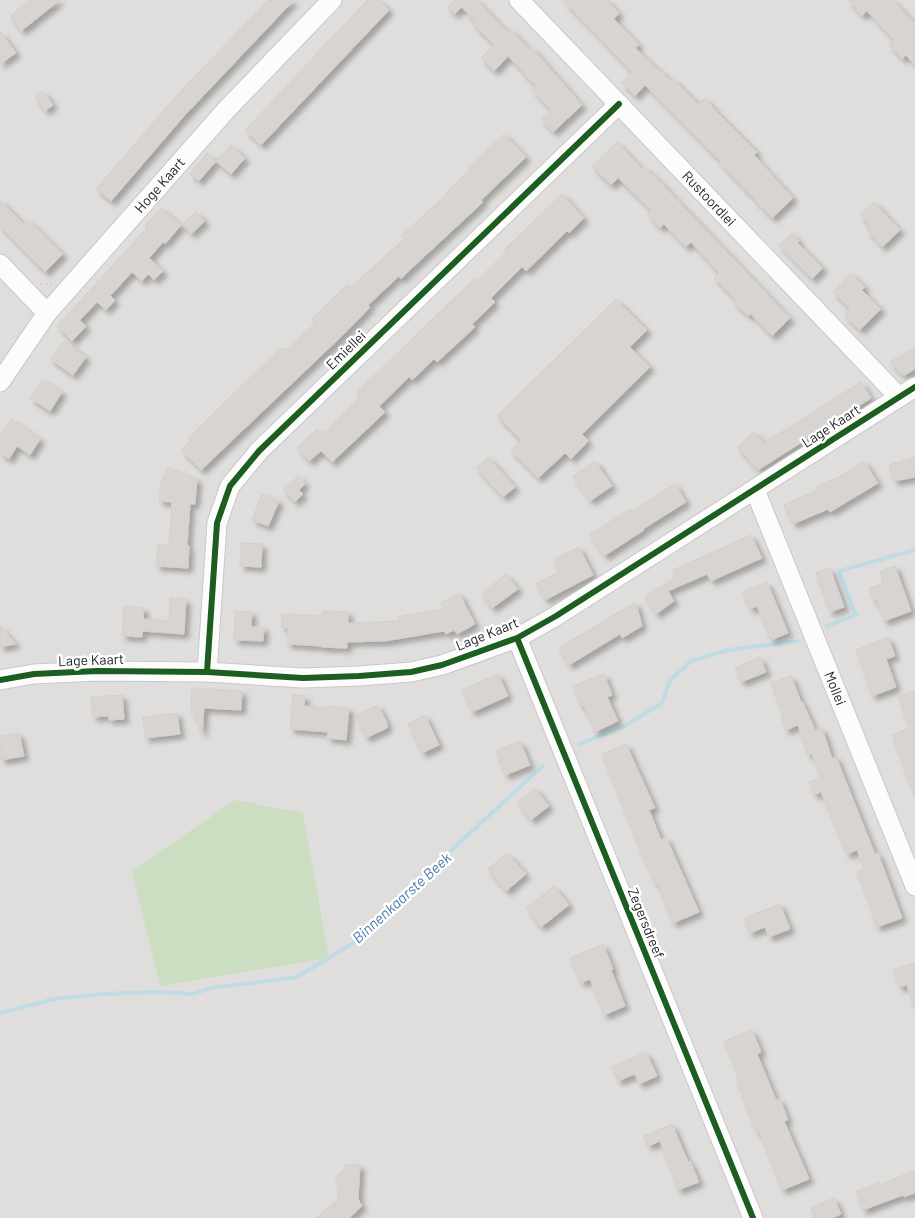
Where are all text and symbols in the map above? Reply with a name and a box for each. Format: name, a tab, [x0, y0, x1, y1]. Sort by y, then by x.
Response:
street label: Hoge Kaart	[131, 154, 188, 216]
street label: Rustoordlei	[679, 167, 740, 229]
street label: Emiellei	[322, 327, 369, 373]
street label: Lage Kaart	[798, 400, 863, 451]
street label: Lage Kaart	[453, 613, 521, 654]
street label: Lage Kaart	[58, 650, 124, 669]
street label: Mollei	[821, 669, 850, 708]
water label: Binnenkaarste Beek	[348, 848, 455, 946]
street label: Zegersdreef	[625, 885, 668, 960]

